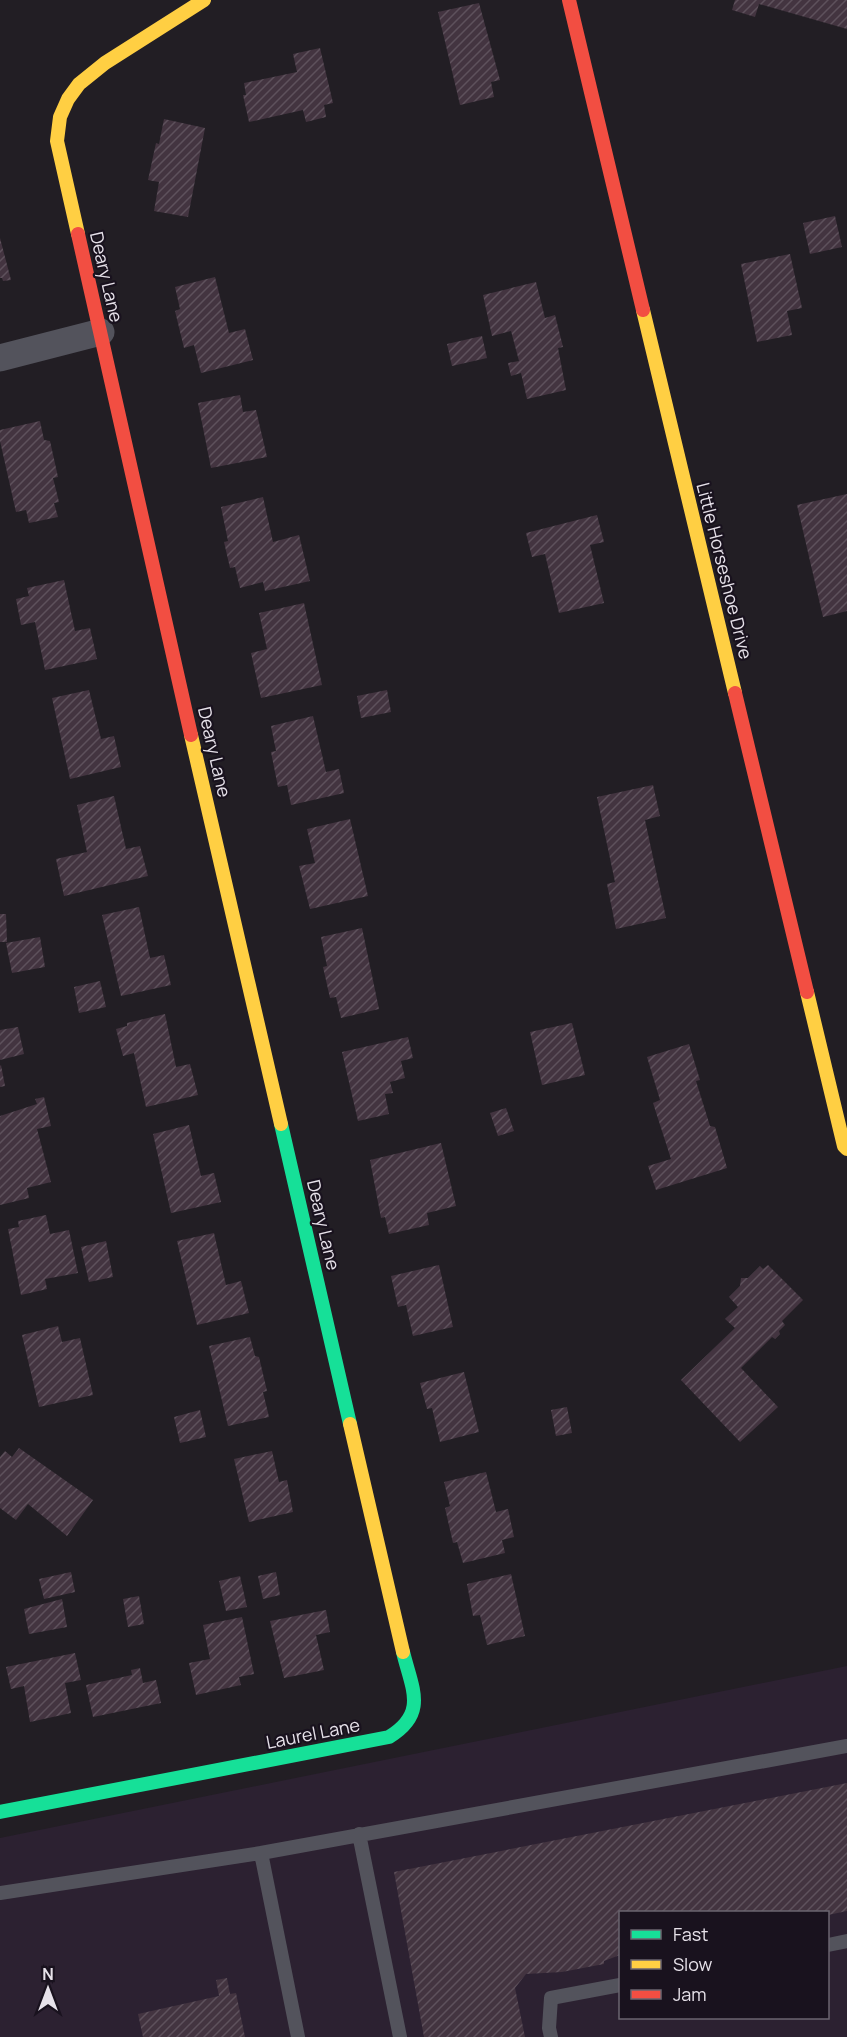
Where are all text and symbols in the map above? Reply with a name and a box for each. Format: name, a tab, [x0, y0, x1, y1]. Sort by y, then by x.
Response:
street label: Deary Lane	[85, 229, 129, 324]
street label: Little Horseshoe Drive	[691, 480, 759, 662]
street label: Deary Lane	[193, 704, 237, 799]
street label: Deary Lane	[302, 1177, 346, 1272]
street label: Laurel Lane	[264, 1712, 362, 1754]
legend	[619, 1911, 829, 2019]
text: Fast	[673, 1922, 708, 1946]
text: Slow	[673, 1952, 713, 1976]
north arrow	[18, 1959, 78, 2019]
text: N	[42, 1963, 54, 1985]
text: Jam	[673, 1982, 707, 2006]

